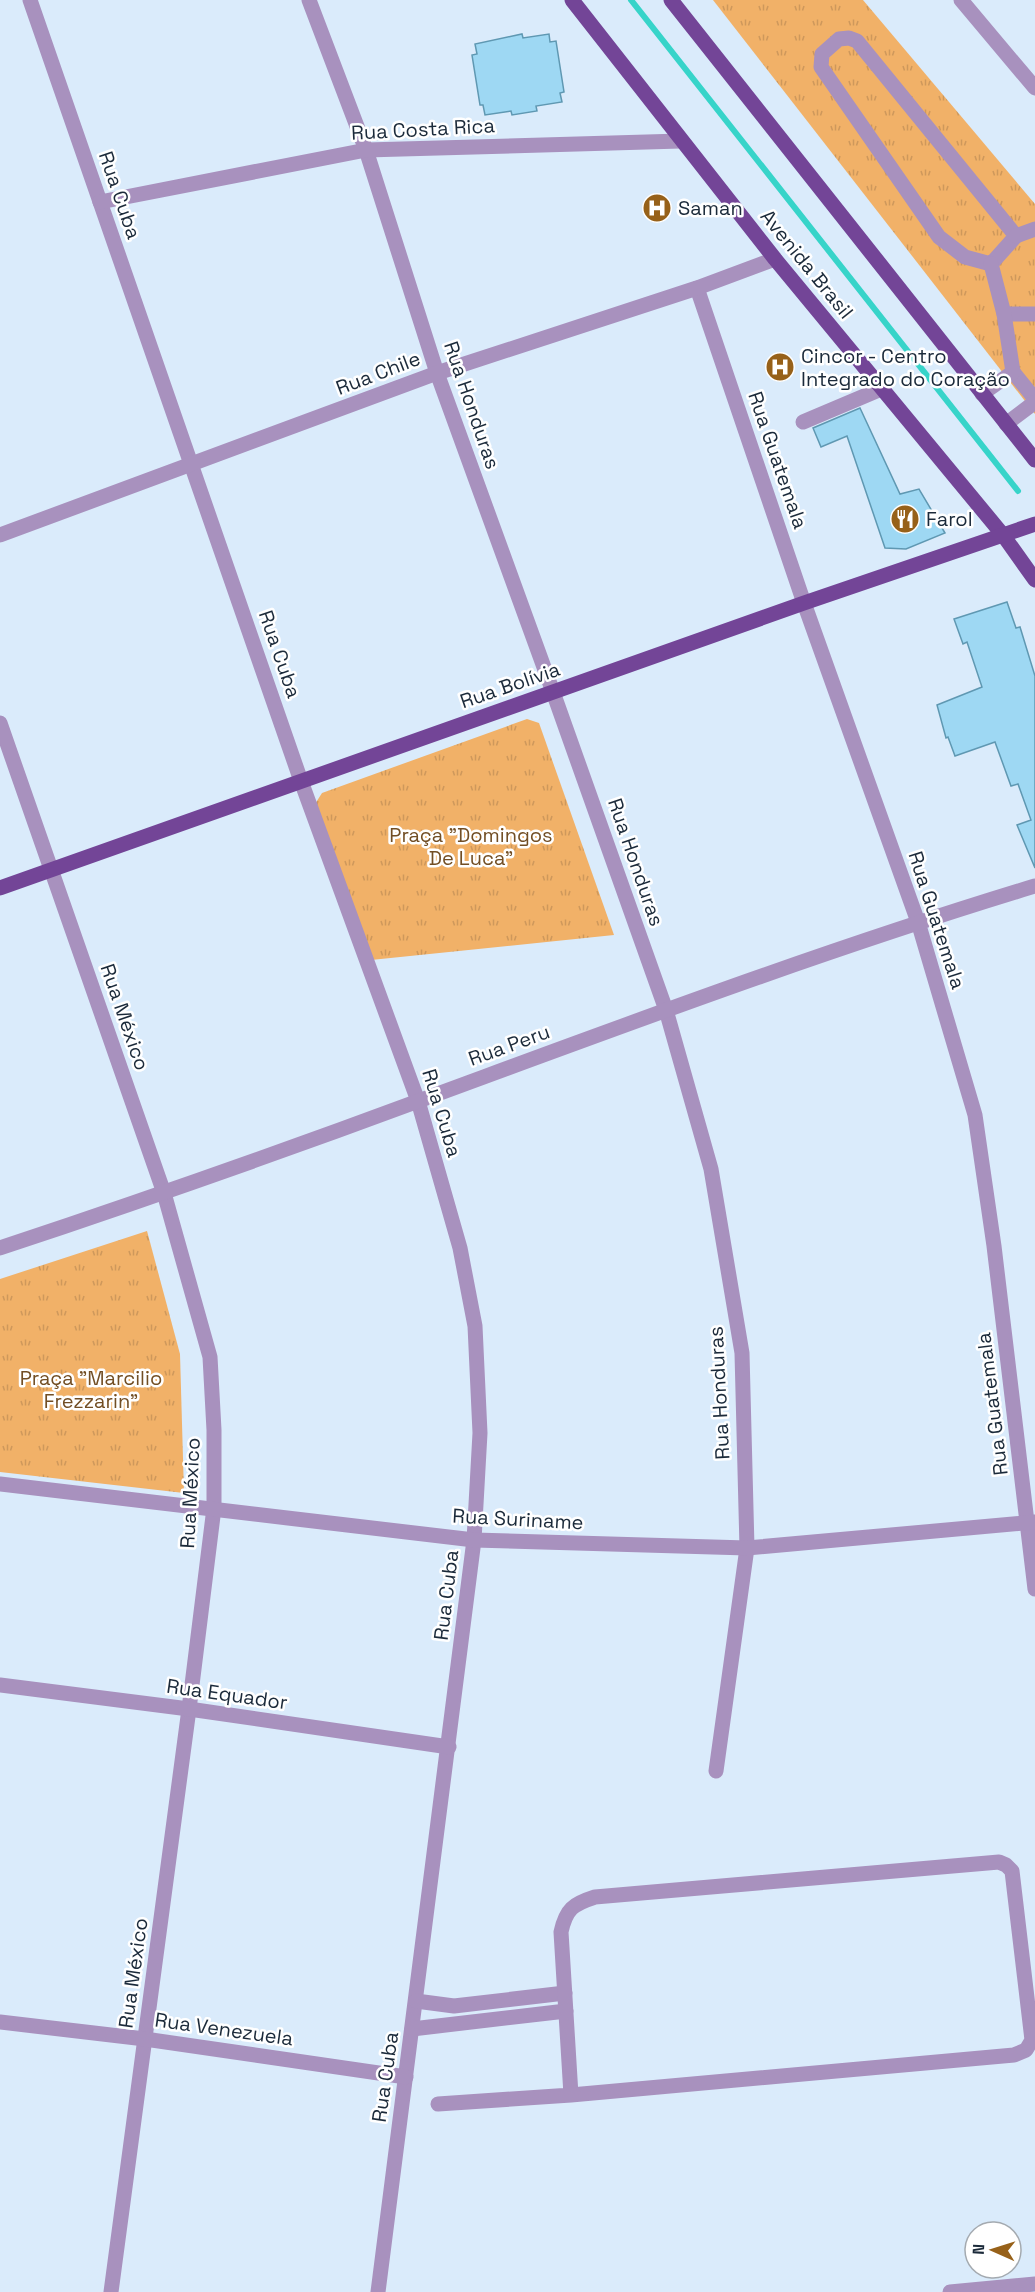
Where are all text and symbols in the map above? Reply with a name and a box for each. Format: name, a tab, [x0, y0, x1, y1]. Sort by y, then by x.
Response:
street label: Rua Costa Rica	[351, 112, 495, 146]
street label: Rua Cuba	[93, 148, 147, 242]
hospital icon: Saman	[641, 192, 673, 224]
place label: Saman	[678, 195, 743, 221]
street label: Avenida Brasil	[755, 204, 859, 324]
street label: Rua Honduras	[438, 338, 506, 472]
place label: Cincor - Centro Integrado do Coração	[801, 343, 1010, 392]
street label: Rua Chile	[332, 345, 424, 401]
hospital icon: Cincor - Centro Integrado do Coração	[764, 351, 796, 383]
street label: Rua Guatemala	[742, 388, 814, 532]
restaurant icon: Farol	[889, 503, 921, 535]
place label: Farol	[926, 506, 973, 532]
street label: Rua Cuba	[253, 607, 307, 701]
street label: Rua Bolívia	[457, 656, 563, 714]
street label: Rua Honduras	[602, 795, 670, 929]
park label: Praça "Domingos De Luca"	[389, 822, 553, 871]
street label: Rua Guatemala	[902, 848, 972, 992]
street label: Rua México	[95, 960, 155, 1074]
street label: Rua Peru	[465, 1018, 553, 1072]
street label: Rua Cuba	[416, 1066, 468, 1160]
street label: Rua Honduras	[703, 1326, 735, 1460]
street label: Rua Guatemala	[970, 1331, 1014, 1477]
park label: Praça "Marcilio Frezzarin"	[20, 1365, 162, 1414]
street label: Rua México	[174, 1437, 206, 1549]
street label: Rua Suriname	[452, 1503, 584, 1535]
street label: Rua Cuba	[428, 1548, 464, 1642]
street label: Rua Equador	[165, 1673, 289, 1715]
street label: Rua México	[112, 1916, 154, 2030]
street label: Rua Venezuela	[153, 2006, 295, 2052]
street label: Rua Cuba	[366, 2030, 404, 2124]
north arrow	[963, 2220, 1023, 2280]
text: N	[968, 2243, 989, 2255]

